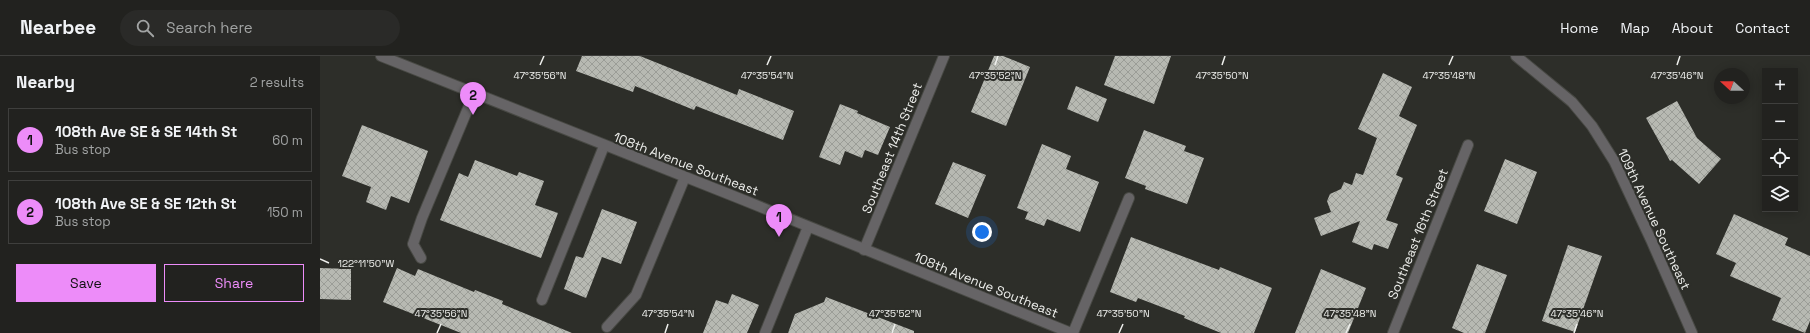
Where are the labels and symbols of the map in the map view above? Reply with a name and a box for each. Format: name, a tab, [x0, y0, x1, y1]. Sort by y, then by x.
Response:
north arrow	[1714, 68, 1750, 104]
text: 47°35'56"N	[514, 69, 566, 82]
text: 47°35'54"N	[741, 69, 793, 82]
text: 47°35'52"N	[969, 69, 1021, 82]
text: 47°35'50"N	[1195, 69, 1249, 82]
text: 47°35'48"N	[1423, 69, 1475, 82]
text: 47°35'46"N	[1651, 69, 1703, 82]
street label: Southeast 14th Street	[858, 80, 926, 216]
pin: 2	[460, 82, 486, 115]
street label: 108th Avenue Southeast	[611, 128, 761, 200]
street label: 109th Avenue Southeast	[1614, 146, 1694, 292]
street label: Southeast 16th Street	[1384, 166, 1452, 302]
pin: 1	[766, 204, 792, 237]
your location	[972, 222, 992, 242]
street label: 108th Avenue Southeast	[911, 248, 1061, 322]
text: 122°11'50"W	[338, 257, 394, 270]
text: 47°35'56"N	[415, 307, 467, 320]
text: 47°35'54"N	[642, 307, 694, 320]
text: 47°35'52"N	[869, 307, 921, 320]
text: 47°35'50"N	[1096, 307, 1150, 320]
text: 47°35'48"N	[1324, 307, 1376, 320]
text: 47°35'46"N	[1551, 307, 1603, 320]

